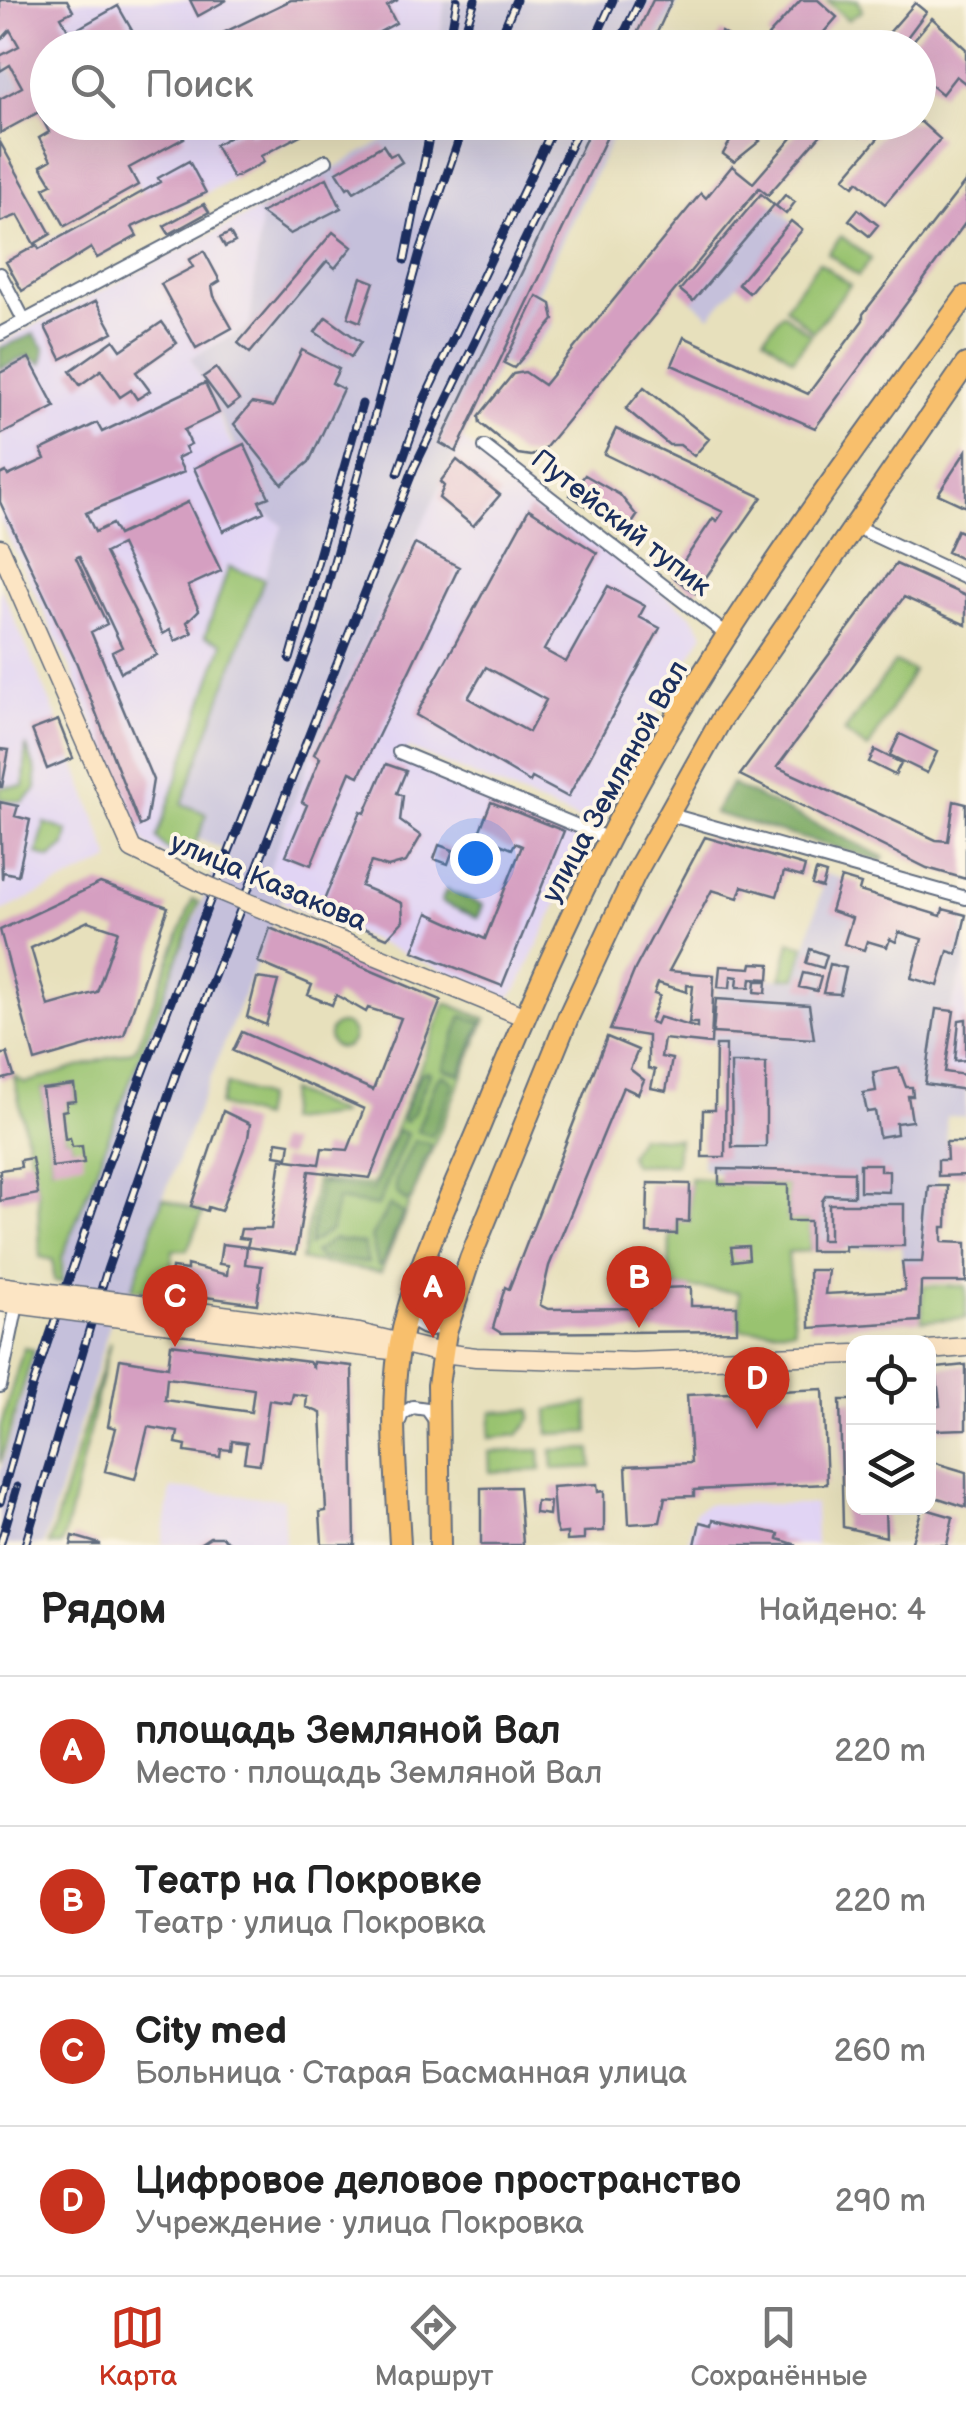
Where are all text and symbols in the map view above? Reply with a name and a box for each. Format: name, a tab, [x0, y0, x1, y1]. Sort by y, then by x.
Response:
search box	[30, 30, 936, 140]
icon: search	[65, 58, 120, 113]
text: Поиск	[145, 63, 253, 108]
street label: Путейский тупик	[525, 443, 718, 604]
street label: улица Земляной Вал	[535, 655, 695, 908]
street label: улица Казакова	[165, 826, 372, 939]
your location	[450, 833, 501, 884]
pin: B	[606, 1246, 672, 1328]
pin: A	[400, 1256, 466, 1338]
pin: C	[142, 1264, 208, 1347]
map controls	[846, 1335, 936, 1515]
button: locate	[846, 1335, 936, 1425]
pin: D	[724, 1346, 790, 1429]
button: layers	[846, 1425, 936, 1515]
text: Рядом	[40, 1585, 167, 1636]
text: Найдено: 4	[758, 1591, 926, 1630]
text: площадь Земляной Вал	[135, 1709, 561, 1754]
text: A	[63, 1732, 82, 1771]
text: 220 m	[834, 1732, 926, 1771]
text: Место · площадь Земляной Вал	[135, 1754, 602, 1793]
text: Театр на Покровке	[135, 1859, 482, 1904]
text: B	[61, 1882, 84, 1921]
text: 220 m	[834, 1882, 926, 1921]
text: Театр · улица Покровка	[135, 1904, 486, 1943]
text: City med	[135, 2009, 287, 2054]
text: C	[61, 2032, 84, 2071]
text: 260 m	[834, 2032, 926, 2071]
text: Больница · Старая Басманная улица	[135, 2054, 687, 2093]
text: Цифровое деловое пространство	[135, 2159, 741, 2204]
text: D	[61, 2182, 84, 2221]
text: 290 m	[835, 2182, 926, 2221]
text: Учреждение · улица Покровка	[135, 2204, 584, 2243]
tab: Карта	[99, 2300, 177, 2393]
tab: Маршрут	[374, 2300, 493, 2393]
tab: Сохранённые	[691, 2300, 867, 2393]

